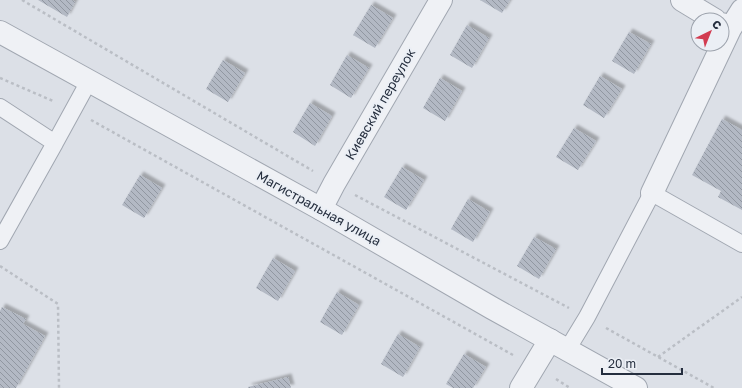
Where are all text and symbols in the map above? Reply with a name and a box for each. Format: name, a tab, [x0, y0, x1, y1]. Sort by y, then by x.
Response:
north arrow	[690, 12, 730, 52]
text: С	[710, 17, 725, 32]
street label: Киевский переулок	[342, 45, 419, 163]
street label: Магистральная улица	[254, 167, 384, 249]
scale bar	[602, 350, 682, 376]
text: 20 m	[608, 356, 636, 371]

